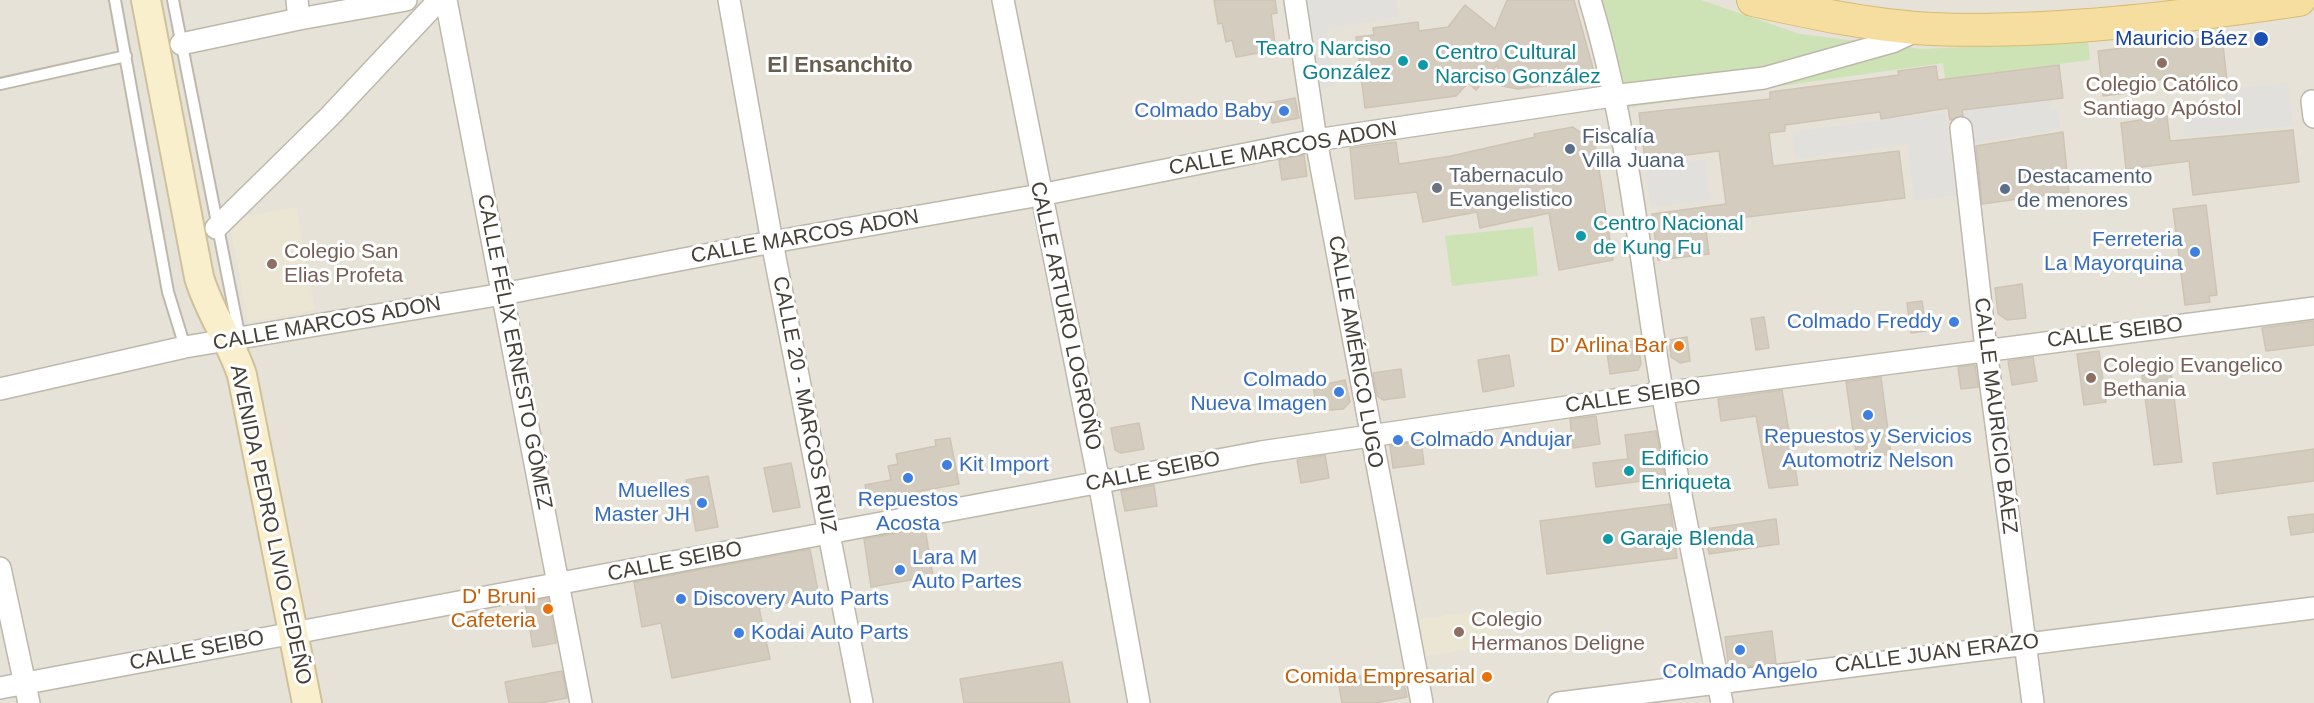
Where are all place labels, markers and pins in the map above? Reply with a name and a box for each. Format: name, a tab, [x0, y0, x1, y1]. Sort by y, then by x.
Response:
place label: Mauricio Báez	[2115, 26, 2248, 52]
marker: Mauricio Báez	[2252, 30, 2270, 48]
place label: Teatro Narciso González	[1256, 36, 1391, 86]
place label: Centro Cultural Narciso González	[1435, 40, 1601, 90]
marker: Teatro Narciso González	[1396, 54, 1410, 68]
marker: Colegio Católico Santiago Apóstol	[2155, 56, 2169, 70]
marker: Centro Cultural Narciso González	[1416, 58, 1430, 72]
place label: Colegio Católico Santiago Apóstol	[2083, 72, 2241, 122]
place label: Colmado Baby	[1134, 98, 1272, 124]
marker: Colmado Baby	[1277, 104, 1291, 118]
place label: Fiscalía Villa Juana	[1582, 124, 1684, 174]
marker: Fiscalía Villa Juana	[1563, 142, 1577, 156]
place label: Tabernaculo Evangelistico	[1449, 163, 1573, 213]
place label: Destacamento de menores	[2017, 164, 2152, 214]
marker: Tabernaculo Evangelistico	[1430, 181, 1444, 195]
marker: Destacamento de menores	[1998, 182, 2012, 196]
place label: Centro Nacional de Kung Fu	[1593, 211, 1744, 261]
place label: Ferreteria La Mayorquina	[2044, 227, 2183, 277]
marker: Centro Nacional de Kung Fu	[1574, 229, 1588, 243]
place label: Colegio San Elias Profeta	[284, 239, 403, 289]
marker: Ferreteria La Mayorquina	[2188, 245, 2202, 259]
marker: Colegio San Elias Profeta	[265, 257, 279, 271]
place label: Colmado Freddy	[1787, 309, 1942, 335]
marker: Colmado Freddy	[1947, 315, 1961, 329]
place label: D' Arlina Bar	[1550, 333, 1667, 359]
marker: D' Arlina Bar	[1672, 339, 1686, 353]
place label: Colegio Evangelico Bethania	[2103, 353, 2283, 403]
place label: Colmado Nueva Imagen	[1190, 367, 1327, 417]
marker: Colegio Evangelico Bethania	[2084, 371, 2098, 385]
marker: Colmado Nueva Imagen	[1332, 385, 1346, 399]
marker: Repuestos y Servicios Automotriz Nelson	[1861, 408, 1875, 422]
place label: Repuestos y Servicios Automotriz Nelson	[1764, 424, 1972, 474]
place label: Colmado Andujar	[1410, 427, 1572, 453]
marker: Colmado Andujar	[1391, 433, 1405, 447]
place label: Edificio Enriqueta	[1641, 446, 1731, 496]
place label: Kit Import	[959, 452, 1049, 478]
marker: Kit Import	[940, 458, 954, 472]
marker: Edificio Enriqueta	[1622, 464, 1636, 478]
marker: Repuestos Acosta	[901, 471, 915, 485]
place label: Muelles Master JH	[594, 478, 690, 528]
place label: Repuestos Acosta	[858, 487, 958, 537]
marker: Muelles Master JH	[695, 496, 709, 510]
place label: Garaje Blenda	[1620, 526, 1754, 552]
marker: Garaje Blenda	[1601, 532, 1615, 546]
place label: Lara M Auto Partes	[912, 545, 1022, 595]
marker: Lara M Auto Partes	[893, 563, 907, 577]
place label: D' Bruni Cafeteria	[451, 584, 536, 634]
place label: Discovery Auto Parts	[693, 586, 889, 612]
marker: Discovery Auto Parts	[674, 592, 688, 606]
marker: D' Bruni Cafeteria	[541, 602, 555, 616]
place label: Colegio Hermanos Deligne	[1471, 607, 1645, 657]
place label: Kodai Auto Parts	[751, 620, 909, 646]
marker: Colegio Hermanos Deligne	[1452, 625, 1466, 639]
marker: Kodai Auto Parts	[732, 626, 746, 640]
marker: Colmado Angelo	[1733, 643, 1747, 657]
place label: Colmado Angelo	[1662, 659, 1818, 685]
place label: Comida Empresarial	[1285, 664, 1475, 690]
marker: Comida Empresarial	[1480, 670, 1494, 684]

